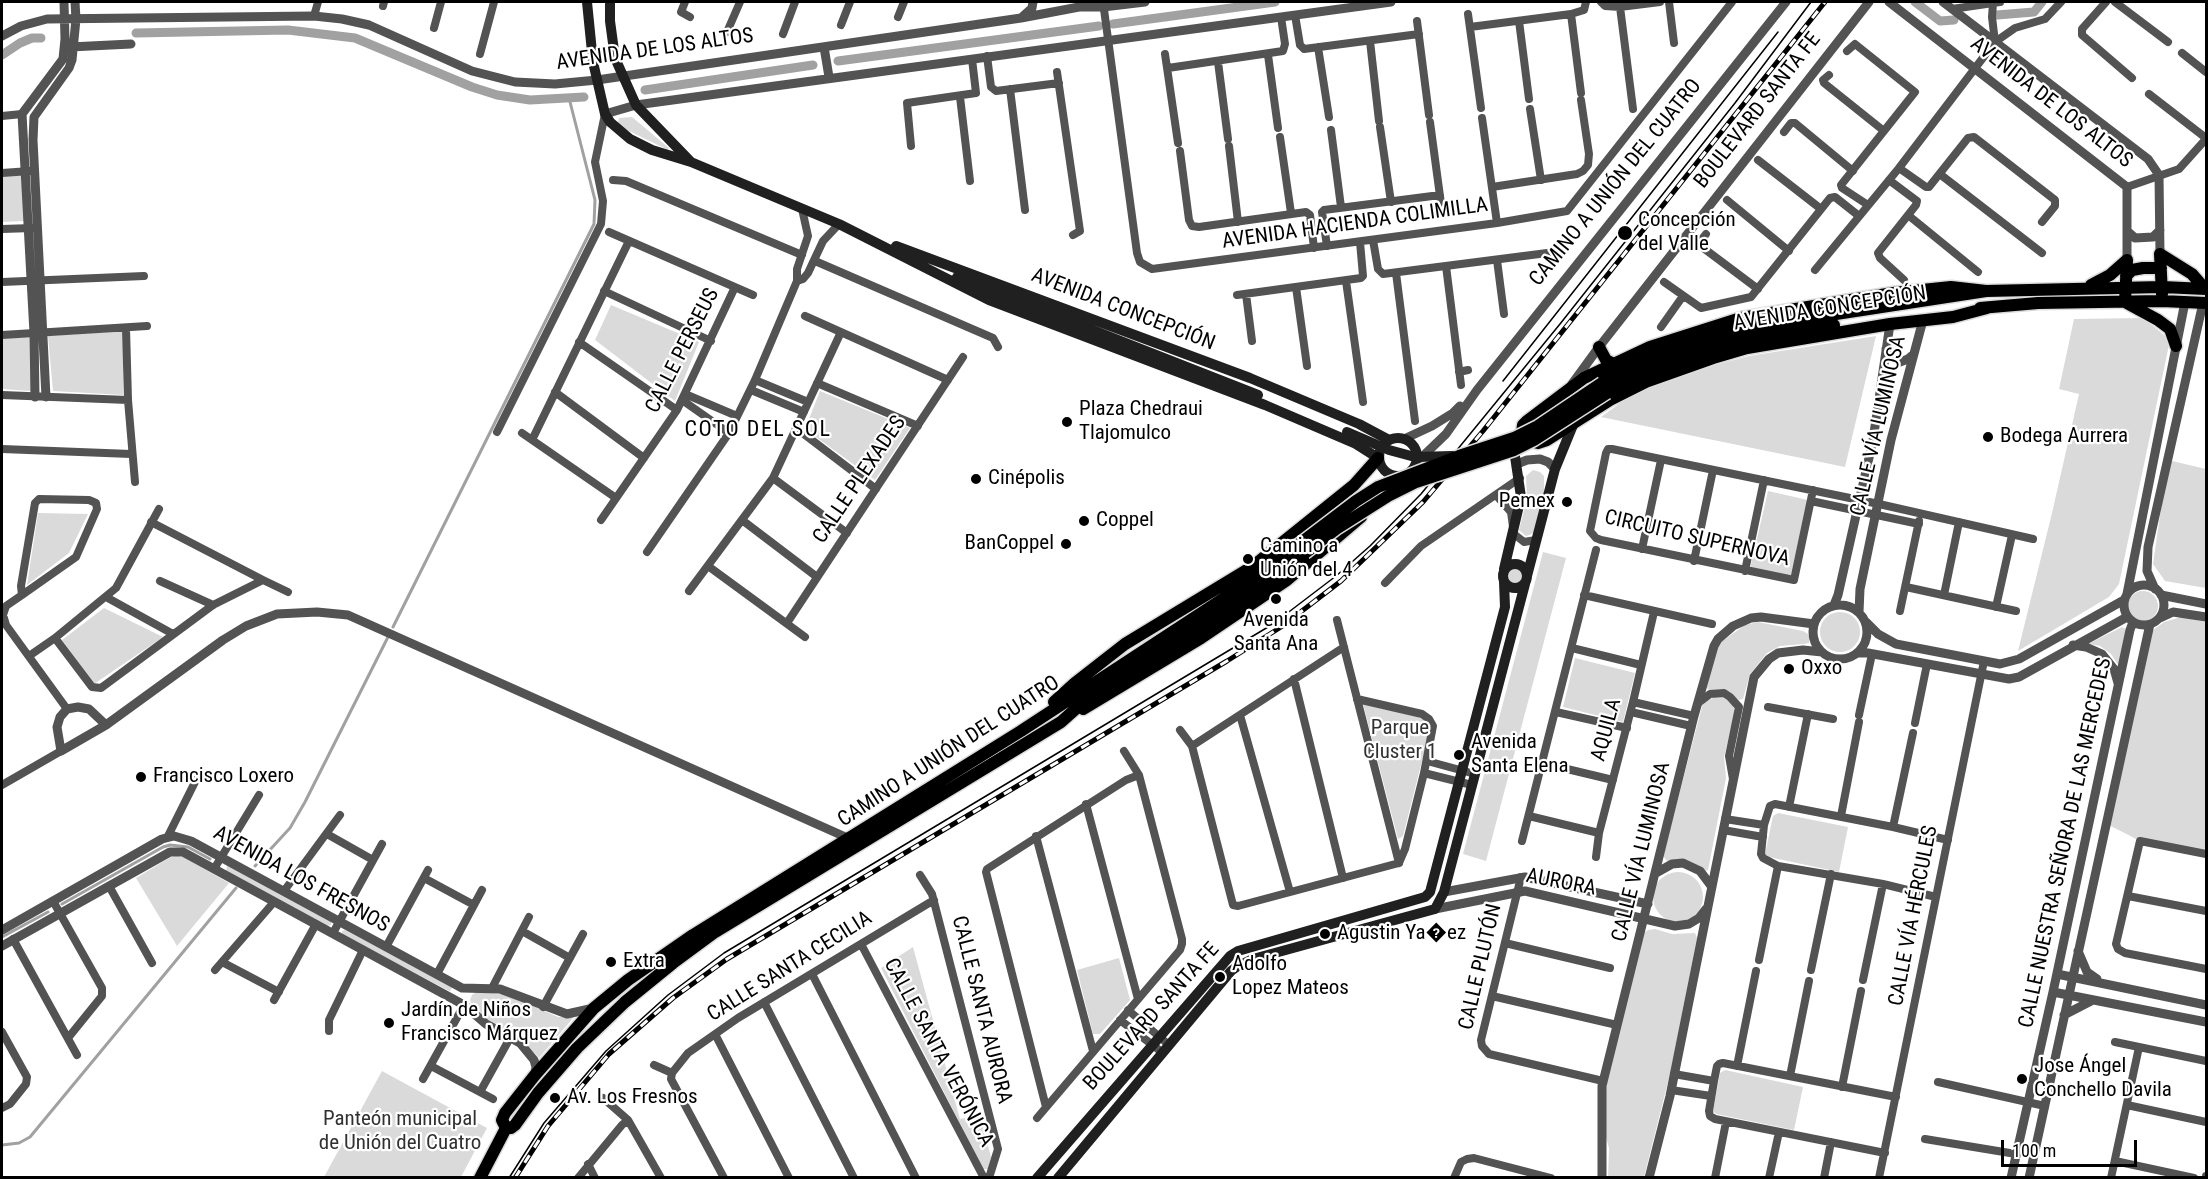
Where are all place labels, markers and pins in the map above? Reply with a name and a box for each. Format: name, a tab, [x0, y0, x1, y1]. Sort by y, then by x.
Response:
place label: Concepción del Valle	[1638, 208, 1736, 258]
marker: Concepción del Valle	[1616, 224, 1634, 242]
place label: Plaza Chedraui Tlajomulco	[1079, 397, 1203, 447]
marker: Plaza Chedraui Tlajomulco	[1060, 415, 1074, 429]
place label: Bodega Aurrera	[2000, 424, 2128, 450]
marker: Bodega Aurrera	[1981, 430, 1995, 444]
place label: Cinépolis	[988, 466, 1065, 492]
marker: Cinépolis	[969, 472, 983, 486]
place label: Pemex	[1499, 489, 1555, 515]
marker: Pemex	[1560, 495, 1574, 509]
place label: Coppel	[1096, 508, 1154, 534]
marker: Coppel	[1077, 514, 1091, 528]
place label: BanCoppel	[964, 531, 1054, 557]
place label: Camino a Unión del 4	[1260, 534, 1353, 584]
marker: BanCoppel	[1059, 537, 1073, 551]
marker: Camino a Unión del 4	[1241, 552, 1255, 566]
marker: Avenida Santa Ana	[1269, 592, 1283, 606]
place label: Avenida Santa Ana	[1234, 608, 1318, 658]
place label: Oxxo	[1801, 656, 1842, 682]
marker: Oxxo	[1782, 662, 1796, 676]
place label: Avenida Santa Elena	[1471, 730, 1569, 780]
marker: Avenida Santa Elena	[1452, 748, 1466, 762]
place label: Francisco Loxero	[153, 764, 294, 790]
marker: Francisco Loxero	[134, 770, 148, 784]
place label: Agustin Ya�ez	[1337, 921, 1466, 947]
marker: Agustin Ya�ez	[1318, 927, 1332, 941]
place label: Extra	[623, 949, 665, 975]
place label: Adolfo Lopez Mateos	[1232, 952, 1349, 1002]
marker: Extra	[604, 955, 618, 969]
marker: Adolfo Lopez Mateos	[1213, 970, 1227, 984]
place label: Jardín de Niños Francisco Márquez	[401, 998, 558, 1048]
marker: Jardín de Niños Francisco Márquez	[382, 1016, 396, 1030]
place label: Jose Ángel Conchello Davila	[2034, 1054, 2172, 1104]
marker: Jose Ángel Conchello Davila	[2015, 1072, 2029, 1086]
place label: Av. Los Fresnos	[567, 1085, 698, 1111]
marker: Av. Los Fresnos	[548, 1091, 562, 1105]

